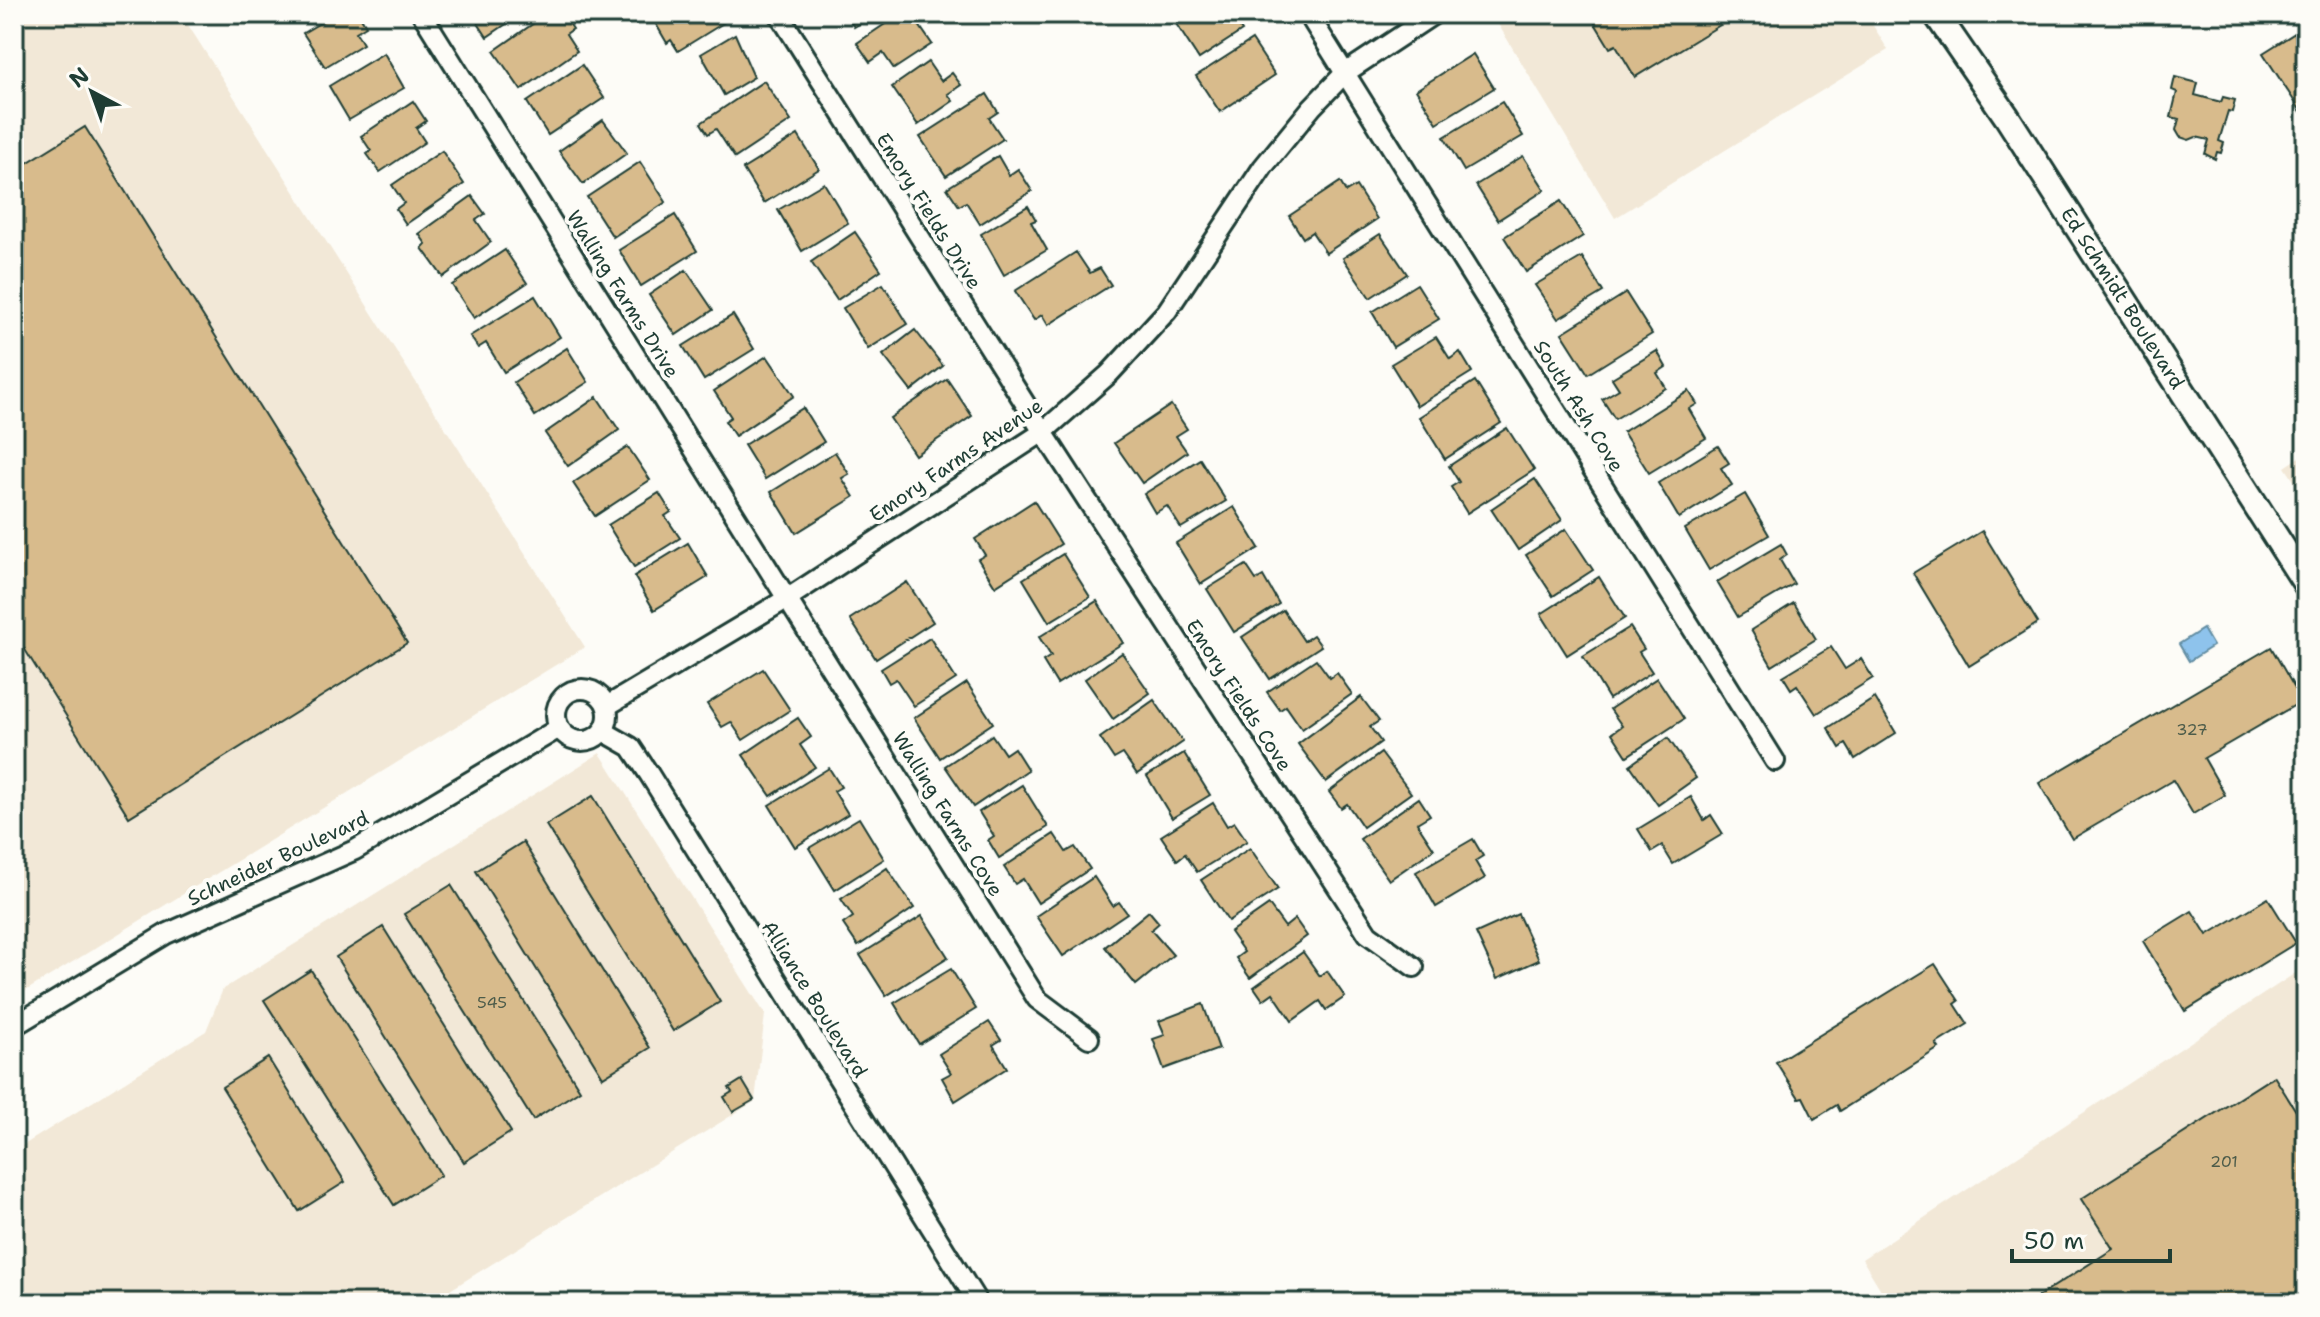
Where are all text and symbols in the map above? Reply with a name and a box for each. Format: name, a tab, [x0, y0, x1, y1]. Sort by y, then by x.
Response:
north arrow	[52, 52, 132, 132]
text: N	[63, 61, 95, 94]
street label: Emory Fields Drive	[870, 128, 988, 294]
street label: Ed Schmidt Boulevard	[2055, 202, 2191, 394]
street label: Walling Farms Drive	[561, 205, 685, 383]
street label: South Ash Cove	[1528, 335, 1630, 477]
street label: Emory Farms Avenue	[864, 392, 1048, 528]
street label: Emory Fields Cove	[1180, 614, 1298, 776]
house number: 327	[2176, 719, 2208, 740]
street label: Walling Farms Cove	[887, 727, 1009, 901]
street label: Schneider Boulevard	[183, 804, 373, 911]
street label: Alliance Boulevard	[756, 916, 874, 1083]
house number: 545	[477, 992, 507, 1013]
house number: 201	[2210, 1151, 2238, 1172]
scale bar	[2012, 1213, 2170, 1263]
text: 50 m	[2024, 1225, 2084, 1257]

